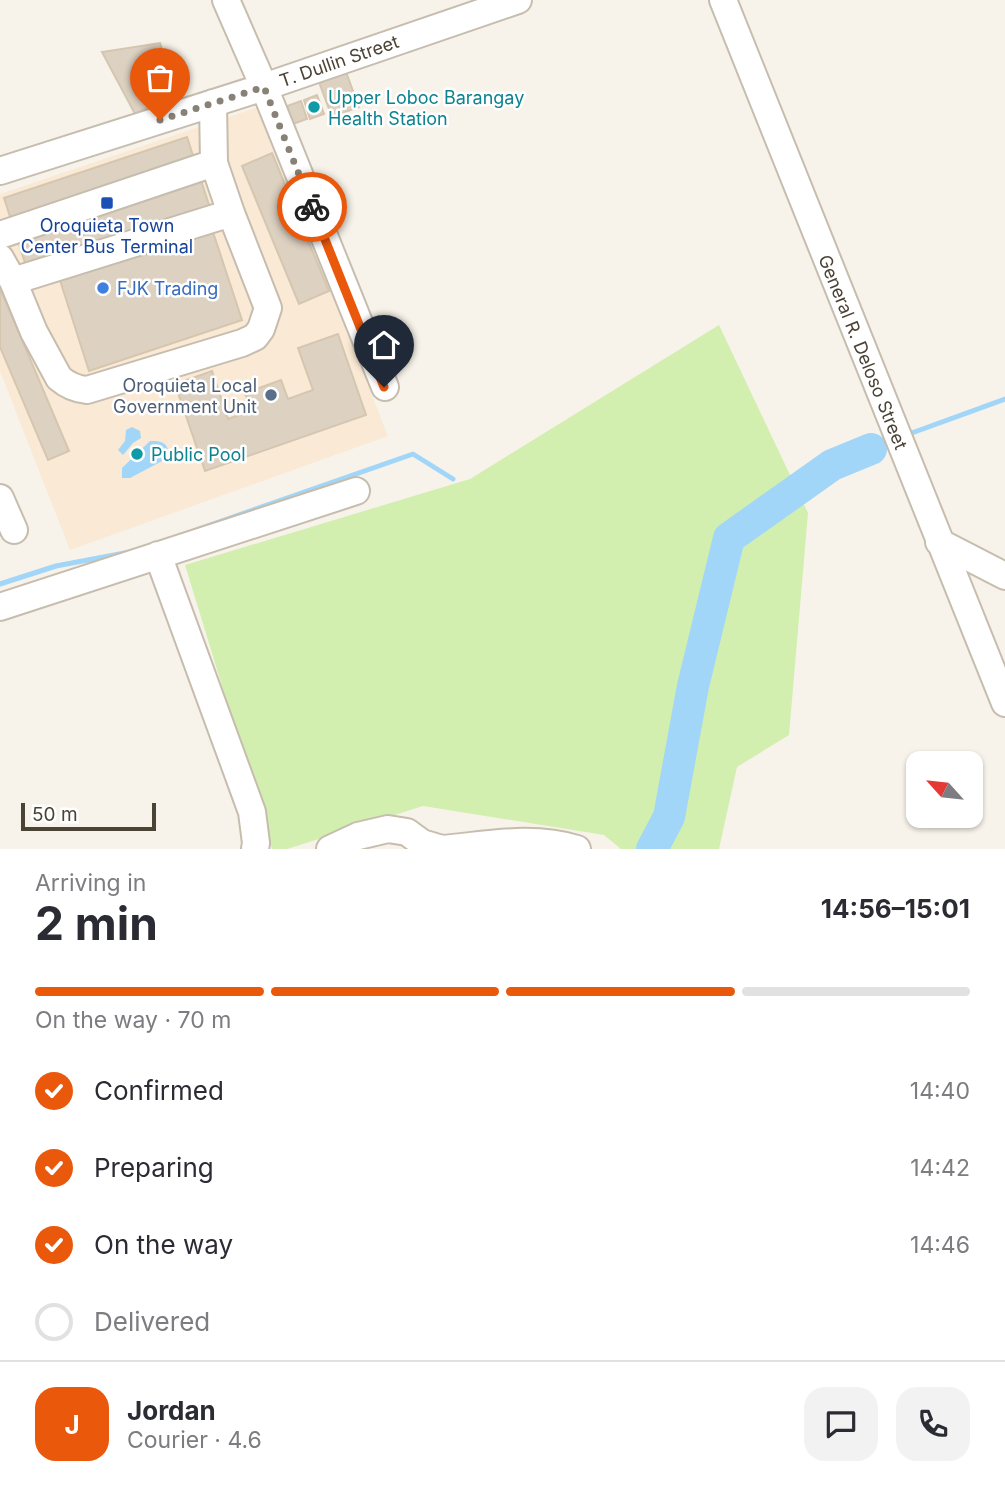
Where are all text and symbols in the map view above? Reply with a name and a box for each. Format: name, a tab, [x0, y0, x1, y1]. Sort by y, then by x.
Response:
street label: T. Dullin Street	[277, 31, 401, 91]
pin	[130, 48, 190, 120]
icon: bag	[141, 59, 179, 97]
place label: Upper Loboc Barangay Health Station	[328, 87, 524, 129]
marker: Upper Loboc Barangay Health Station	[306, 99, 322, 115]
courier	[277, 172, 347, 242]
icon: bike	[293, 188, 331, 226]
marker: Oroquieta Town Center Bus Terminal	[99, 195, 115, 211]
place label: Oroquieta Town Center Bus Terminal	[21, 215, 193, 257]
street label: General R. Deloso Street	[814, 252, 912, 452]
place label: FJK Trading	[117, 278, 218, 299]
marker: FJK Trading	[95, 280, 111, 296]
pin	[354, 315, 414, 387]
icon: home	[365, 326, 403, 364]
place label: Oroquieta Local Government Unit	[113, 375, 257, 417]
marker: Oroquieta Local Government Unit	[263, 387, 279, 403]
place label: Public Pool	[151, 444, 246, 465]
marker: Public Pool	[129, 446, 145, 462]
north arrow	[906, 751, 984, 828]
map controls	[906, 751, 983, 828]
scale bar	[21, 800, 156, 832]
text: 50 m	[32, 803, 78, 826]
text: Arriving in	[35, 869, 146, 897]
text: 14:56–15:01	[821, 893, 970, 924]
text: 2 min	[35, 895, 158, 951]
text: On the way · 70 m	[35, 1006, 231, 1034]
icon: check	[35, 1072, 73, 1110]
text: Confirmed	[94, 1075, 224, 1106]
text: 14:40	[910, 1077, 970, 1105]
icon: check	[35, 1149, 73, 1187]
text: Preparing	[94, 1152, 214, 1183]
text: 14:42	[910, 1154, 970, 1182]
icon: check	[35, 1226, 73, 1264]
text: On the way	[94, 1229, 233, 1260]
text: 14:46	[910, 1231, 970, 1259]
text: Delivered	[94, 1306, 210, 1337]
button: chat	[804, 1387, 878, 1461]
button: phone	[896, 1387, 970, 1461]
text: Jordan	[127, 1395, 216, 1426]
text: J	[64, 1409, 80, 1440]
text: Courier · 4.6	[127, 1426, 262, 1454]

